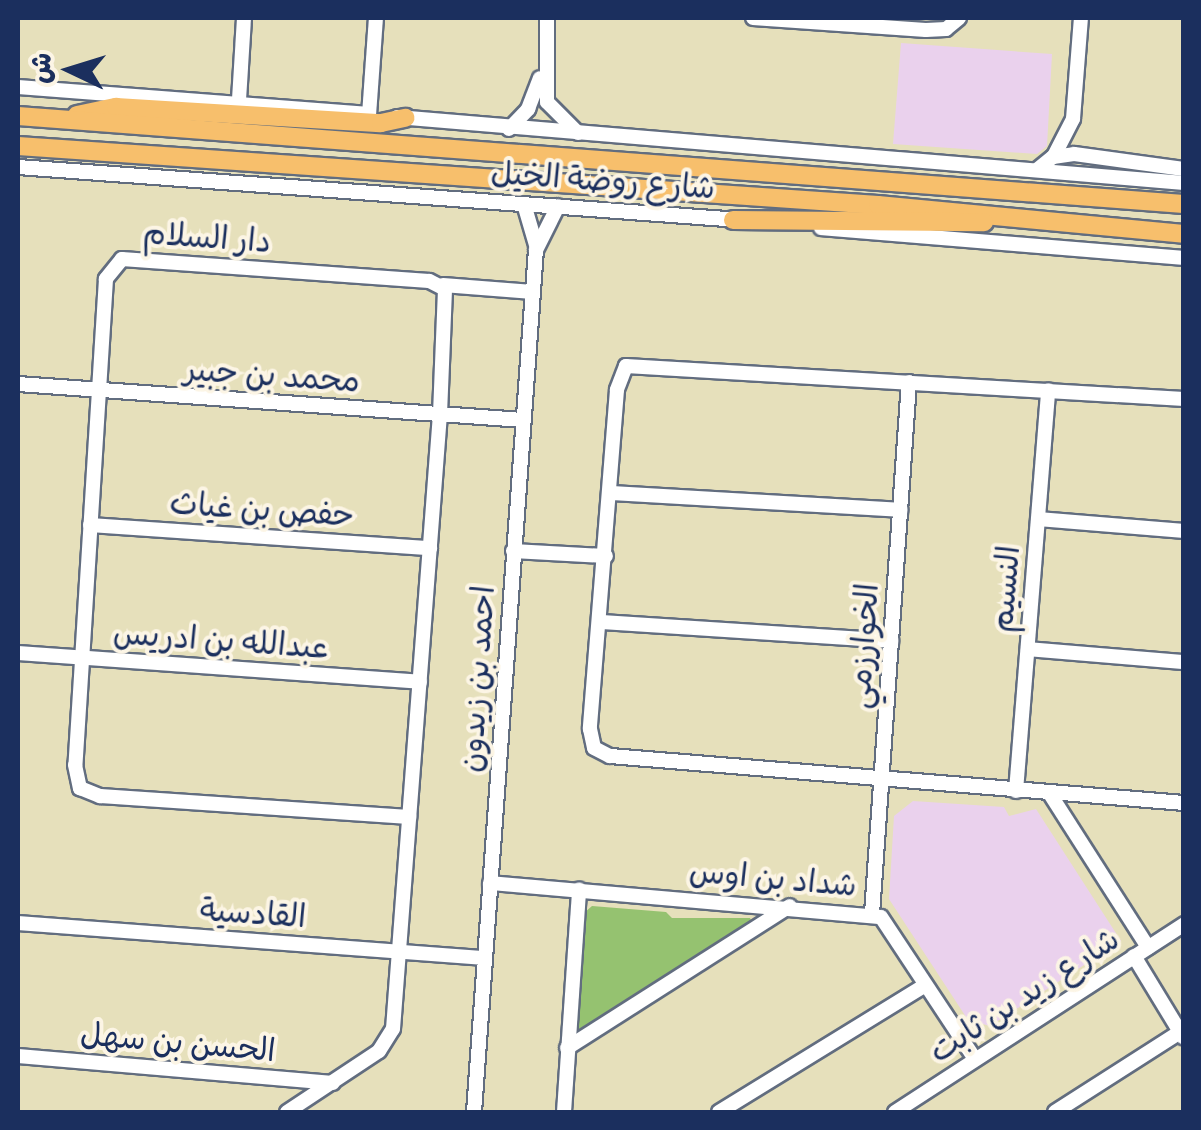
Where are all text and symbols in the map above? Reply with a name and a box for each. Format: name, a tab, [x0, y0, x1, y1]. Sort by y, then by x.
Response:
north arrow	[20, 20, 120, 120]
text: ش	[22, 51, 58, 84]
street label: شارع روضة الخيل	[490, 153, 716, 207]
street label: دار السلام	[142, 213, 272, 261]
street label: محمد بن جبير	[183, 350, 361, 400]
street label: حفص بن غياث	[168, 483, 356, 535]
street label: النسيم	[982, 544, 1028, 634]
street label: الخوارزمي	[839, 582, 887, 710]
street label: احمد بن زيدون	[451, 584, 503, 774]
street label: عبدالله بن ادريس	[112, 613, 330, 667]
street label: شداد بن اوس	[688, 852, 858, 904]
street label: القادسية	[199, 890, 307, 936]
street label: شارع زيد بن ثابت	[922, 919, 1126, 1071]
street label: الحسن بن سهل	[79, 1014, 277, 1070]

